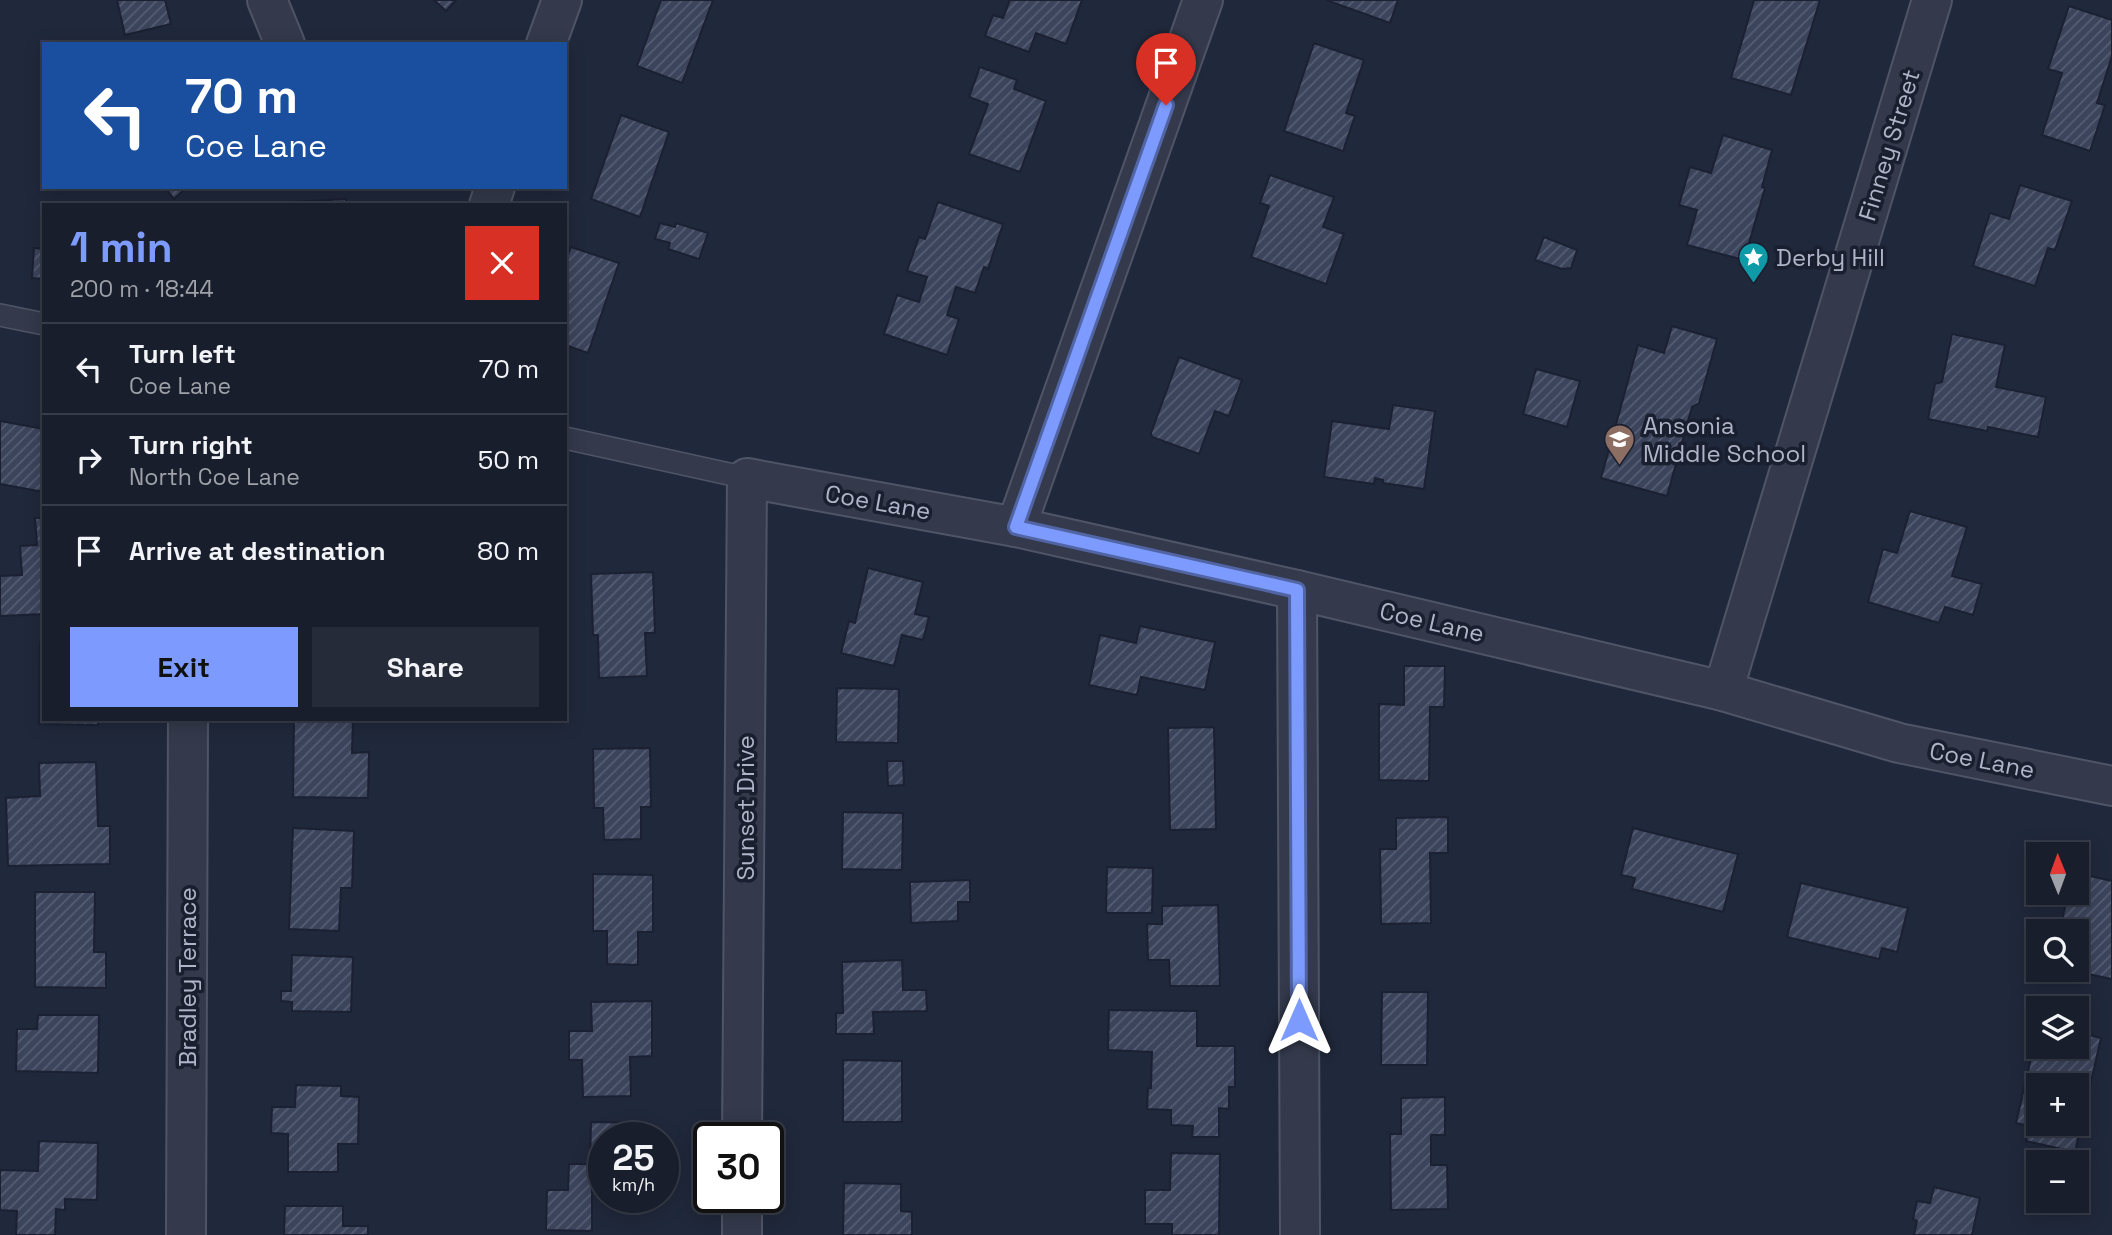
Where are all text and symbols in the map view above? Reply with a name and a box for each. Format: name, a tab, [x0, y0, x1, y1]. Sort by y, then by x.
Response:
pin	[1136, 33, 1196, 105]
icon: arrive	[1147, 44, 1185, 82]
text: 70 m	[185, 65, 298, 127]
street label: Finney Street	[1851, 66, 1927, 224]
icon: left	[70, 70, 161, 161]
text: Coe Lane	[185, 126, 327, 166]
text: 1 min	[70, 221, 173, 274]
button: close	[465, 226, 539, 300]
place icon: Derby Hill	[1736, 240, 1770, 284]
place label: Derby Hill	[1776, 242, 1885, 273]
text: 200 m · 18:44	[70, 274, 214, 304]
text: Turn left	[129, 337, 236, 371]
icon: left	[70, 350, 108, 388]
text: 70 m	[479, 352, 539, 386]
text: Coe Lane	[129, 371, 231, 401]
place label: Ansonia Middle School	[1643, 410, 1806, 469]
school or university icon: Ansonia Middle School	[1603, 422, 1637, 466]
text: Turn right	[129, 428, 253, 462]
icon: right	[70, 441, 108, 479]
text: 50 m	[478, 443, 539, 477]
text: North Coe Lane	[129, 462, 300, 492]
street label: Coe Lane	[823, 477, 933, 527]
icon: arrive	[70, 532, 108, 570]
text: Arrive at destination	[129, 534, 386, 568]
text: 80 m	[477, 534, 539, 568]
street label: Coe Lane	[1377, 595, 1487, 649]
button: Exit	[70, 627, 298, 707]
button: Share	[312, 627, 539, 707]
street label: Sunset Drive	[730, 735, 761, 881]
street label: Coe Lane	[1927, 735, 2037, 785]
north arrow	[2026, 842, 2090, 905]
map controls	[2026, 842, 2089, 1213]
street label: Bradley Terrace	[172, 887, 203, 1067]
button: search	[2026, 919, 2089, 982]
position arrow	[1262, 983, 1336, 1057]
button: layers	[2026, 996, 2089, 1059]
button: +	[2026, 1073, 2089, 1136]
speed limit sign: 30	[693, 1122, 784, 1213]
text: 25	[613, 1136, 654, 1180]
button: −	[2026, 1150, 2089, 1213]
text: km/h	[612, 1173, 655, 1196]

